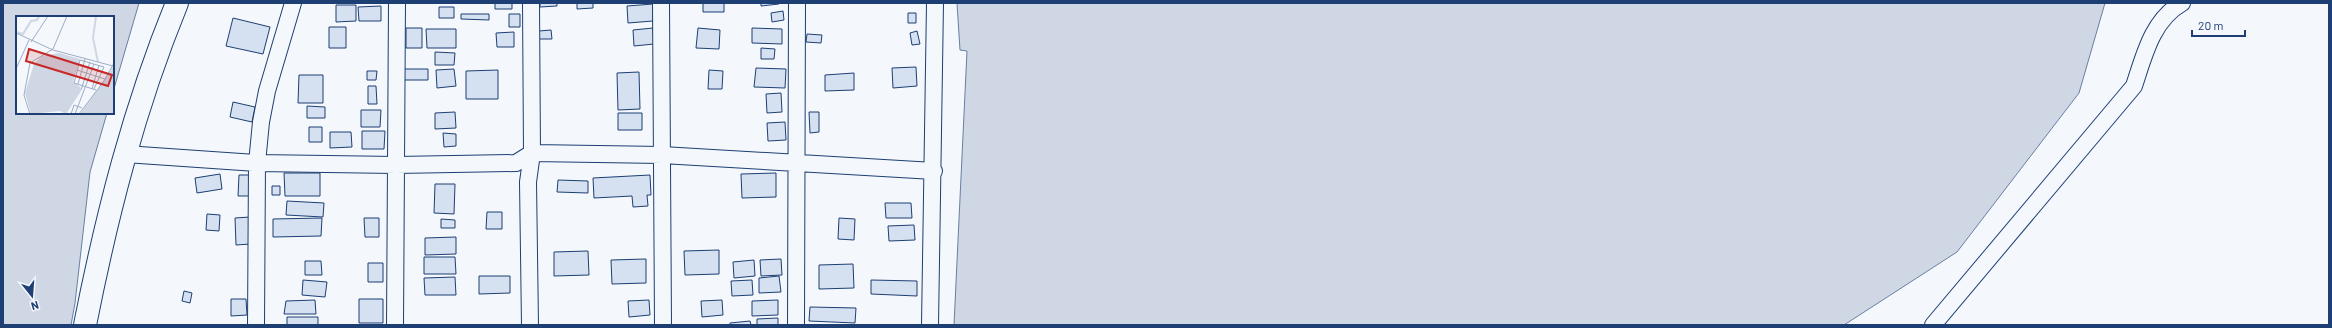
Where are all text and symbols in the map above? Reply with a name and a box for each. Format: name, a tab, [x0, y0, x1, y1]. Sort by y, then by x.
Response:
scale bar	[2192, 12, 2245, 38]
inset map	[16, 16, 114, 114]
text: 20 m	[2198, 18, 2224, 32]
north arrow	[12, 276, 52, 316]
text: N	[30, 299, 40, 313]

